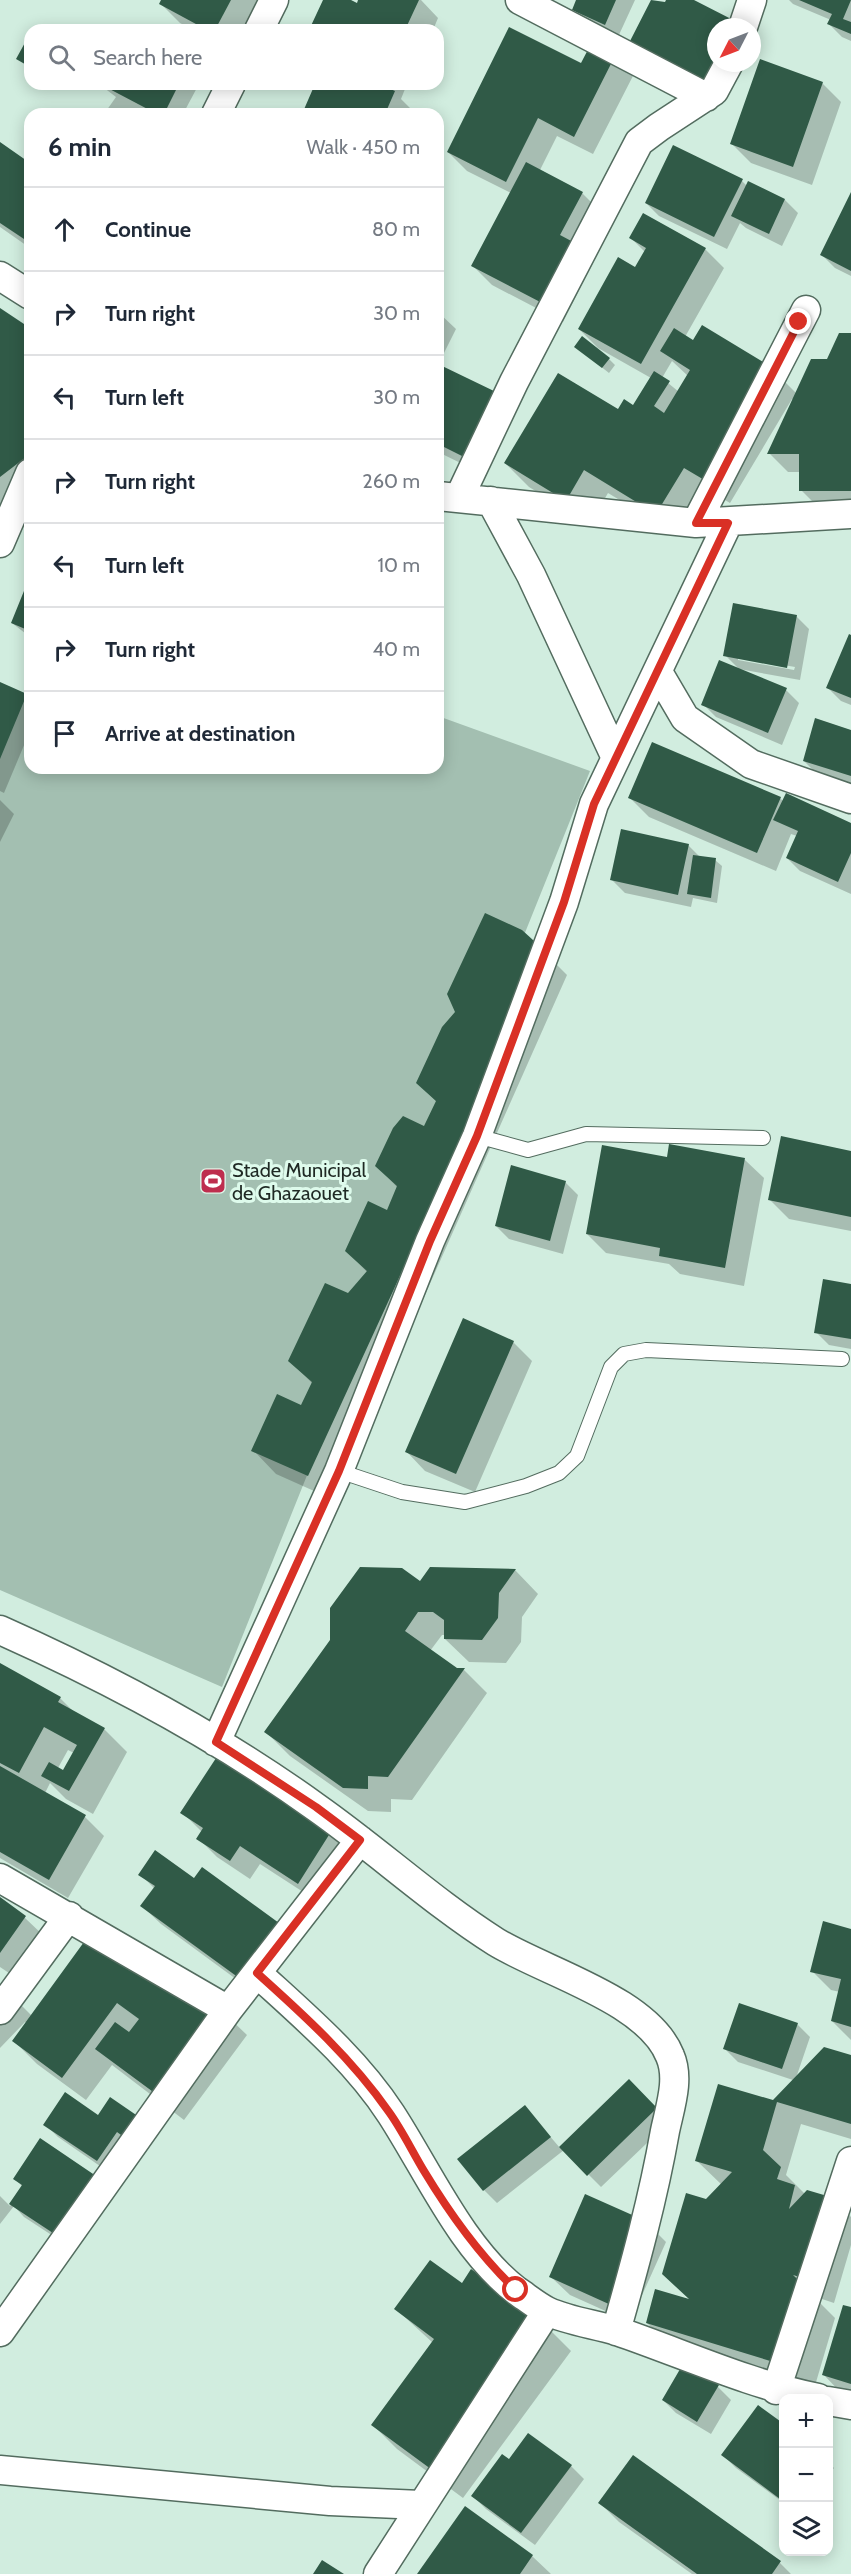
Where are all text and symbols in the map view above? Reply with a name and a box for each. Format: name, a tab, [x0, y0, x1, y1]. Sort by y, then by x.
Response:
north arrow	[707, 18, 761, 72]
search box	[24, 24, 444, 90]
icon: search	[45, 41, 78, 74]
text: Search here	[93, 44, 202, 71]
text: 6 min	[48, 131, 112, 163]
text: Walk · 450 m	[306, 135, 420, 159]
icon: ahead	[48, 213, 81, 246]
text: Continue	[105, 216, 191, 243]
text: 80 m	[372, 217, 420, 241]
icon: right	[48, 297, 81, 330]
text: Turn right	[105, 300, 195, 327]
text: 30 m	[373, 301, 420, 325]
route end	[785, 308, 811, 334]
icon: left	[48, 381, 81, 414]
text: Turn left	[105, 384, 184, 411]
text: 30 m	[373, 385, 420, 409]
icon: right	[48, 465, 81, 498]
text: Turn right	[105, 468, 195, 495]
text: 260 m	[362, 469, 420, 493]
icon: left	[48, 549, 81, 582]
text: Turn left	[105, 552, 184, 579]
text: 10 m	[377, 553, 420, 577]
icon: right	[48, 633, 81, 666]
text: Turn right	[105, 636, 195, 663]
text: 40 m	[372, 637, 420, 661]
icon: arrive	[48, 717, 81, 750]
text: Arrive at destination	[105, 720, 295, 747]
place label: Stade Municipal de Ghazaouet	[232, 1158, 367, 1205]
sports icon: Stade Municipal de Ghazaouet	[198, 1166, 228, 1196]
route start	[502, 2276, 528, 2302]
map controls	[779, 2394, 833, 2556]
button: +	[779, 2394, 833, 2448]
button: −	[779, 2448, 833, 2502]
button: layers	[779, 2502, 833, 2556]

